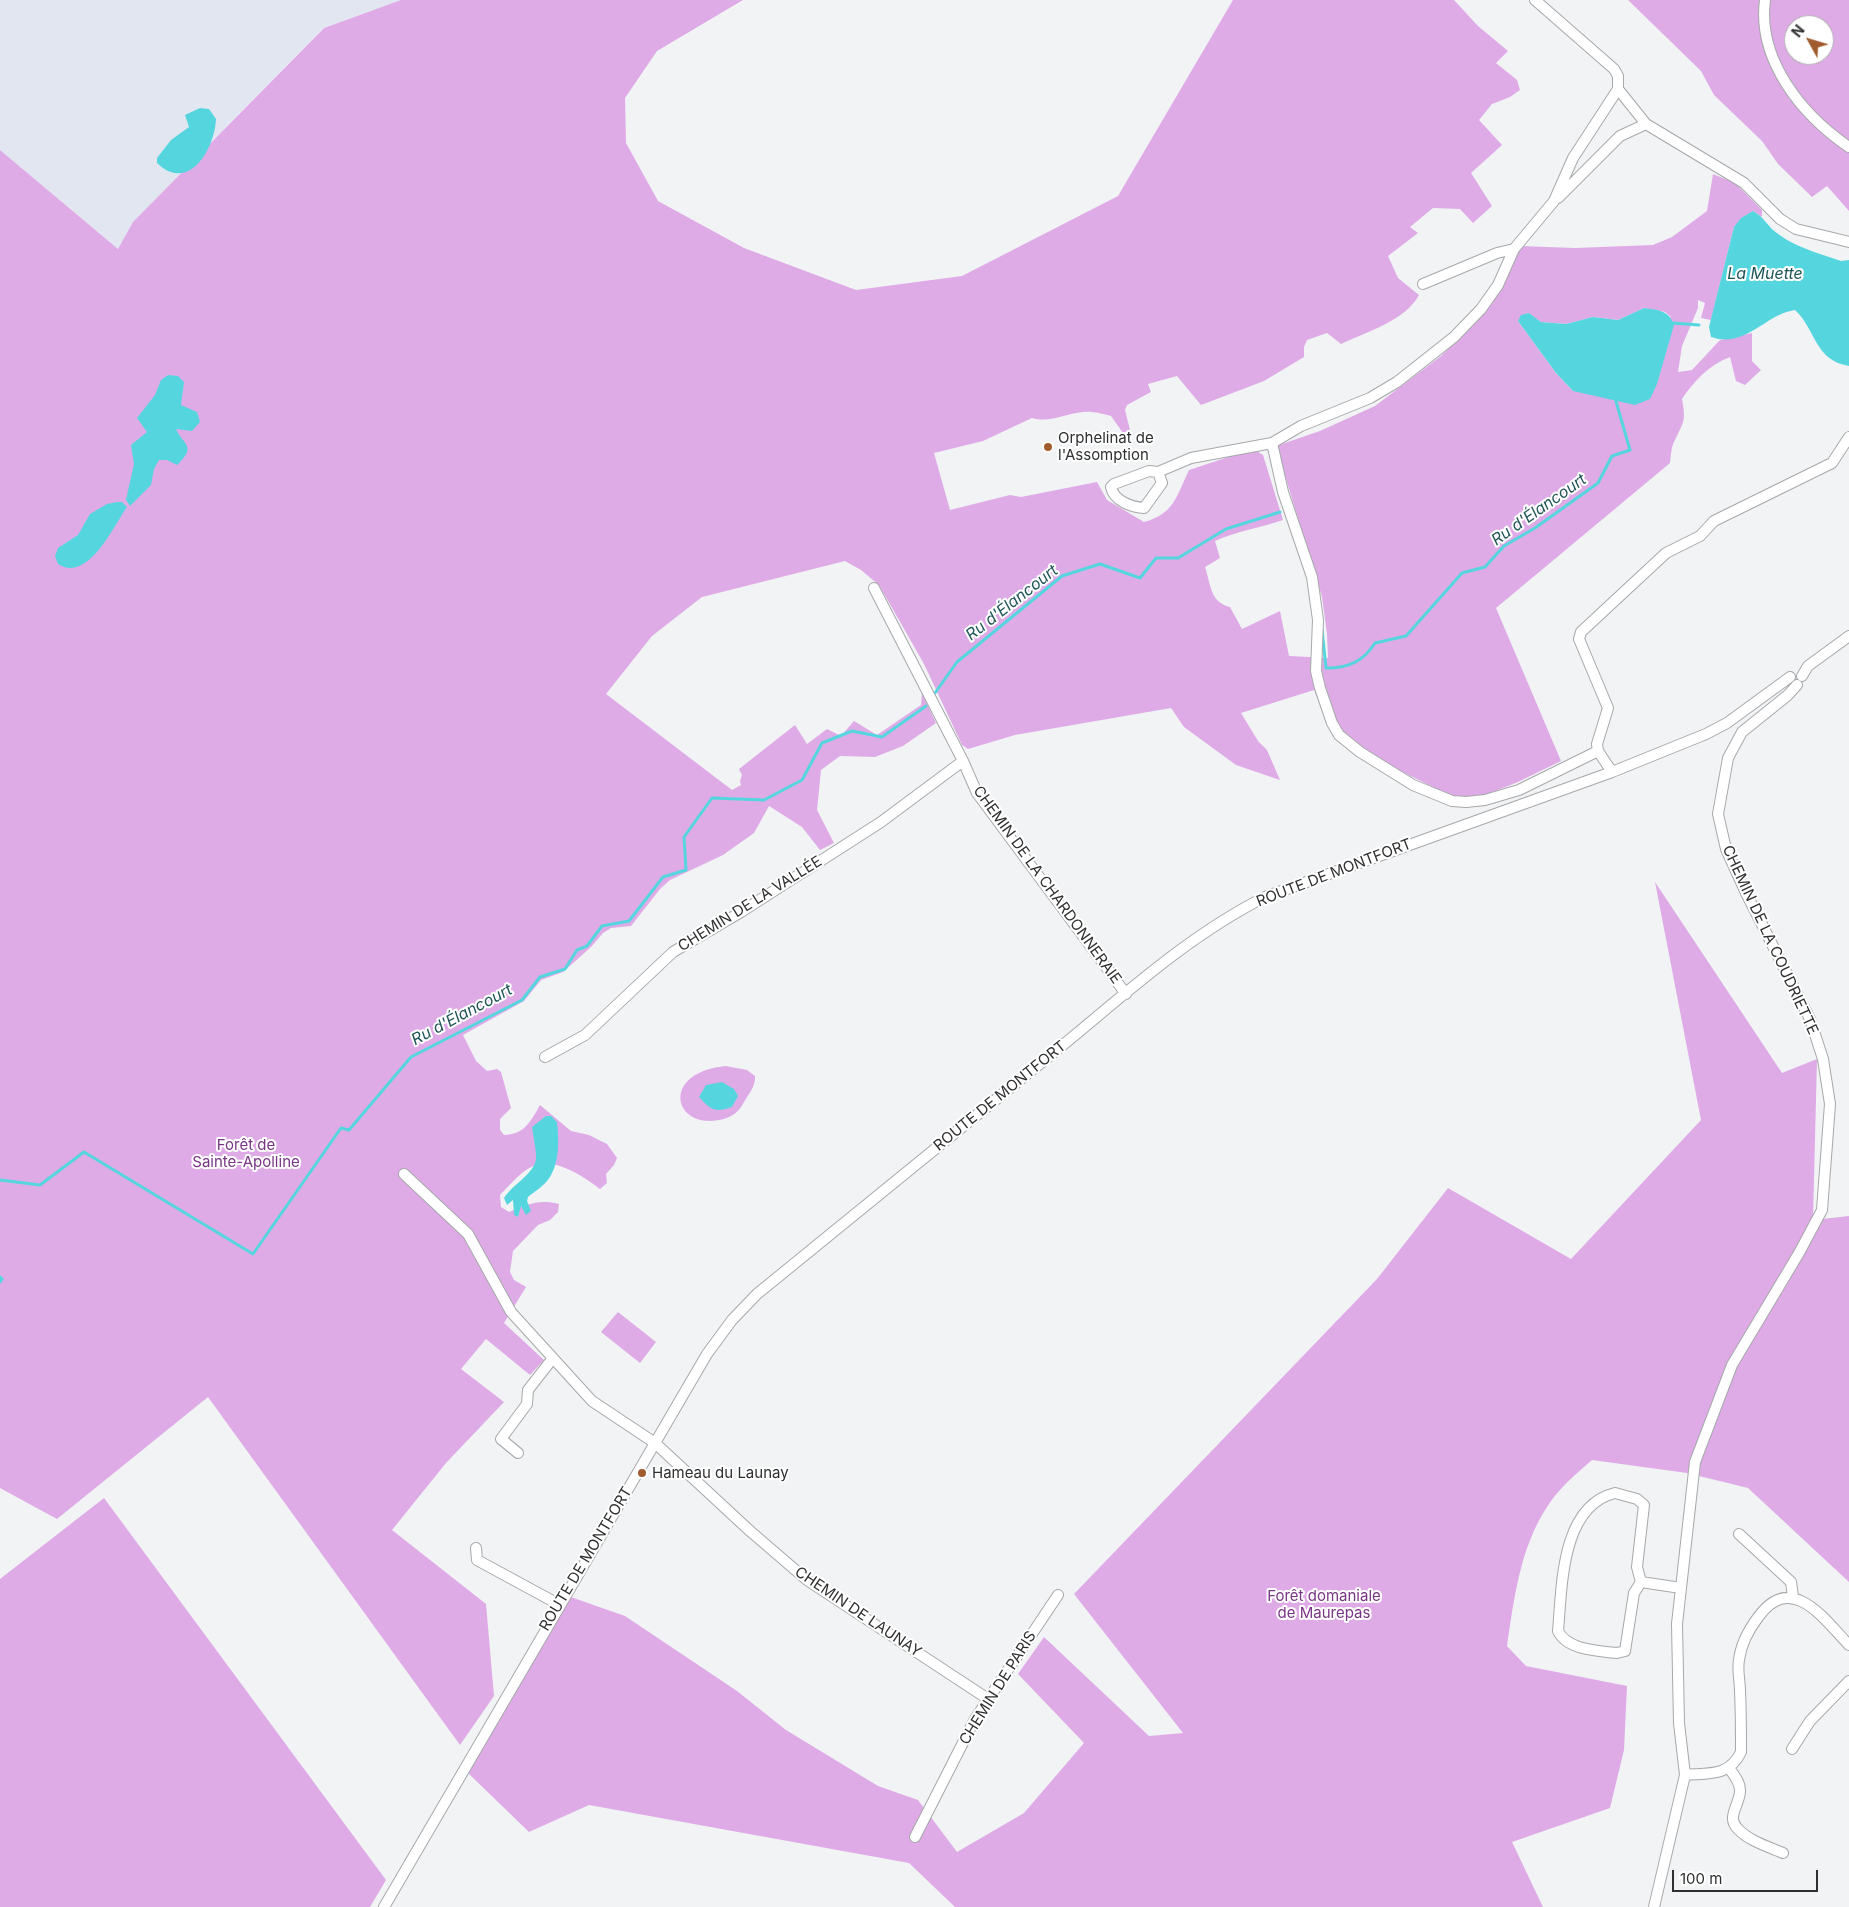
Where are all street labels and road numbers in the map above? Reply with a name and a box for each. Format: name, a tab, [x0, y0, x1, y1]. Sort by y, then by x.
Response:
street label: CHEMIN DE LA CHARDONNERAIE	[969, 782, 1125, 988]
street label: ROUTE DE MONTFORT	[1254, 835, 1414, 911]
street label: CHEMIN DE LA COUDRIETTE	[1718, 842, 1822, 1038]
street label: CHEMIN DE LA VALLÉE	[675, 852, 825, 956]
street label: ROUTE DE MONTFORT	[930, 1037, 1070, 1155]
street label: ROUTE DE MONTFORT	[536, 1484, 636, 1634]
street label: CHEMIN DE LAUNAY	[791, 1563, 925, 1661]
street label: CHEMIN DE PARIS	[956, 1628, 1040, 1748]

